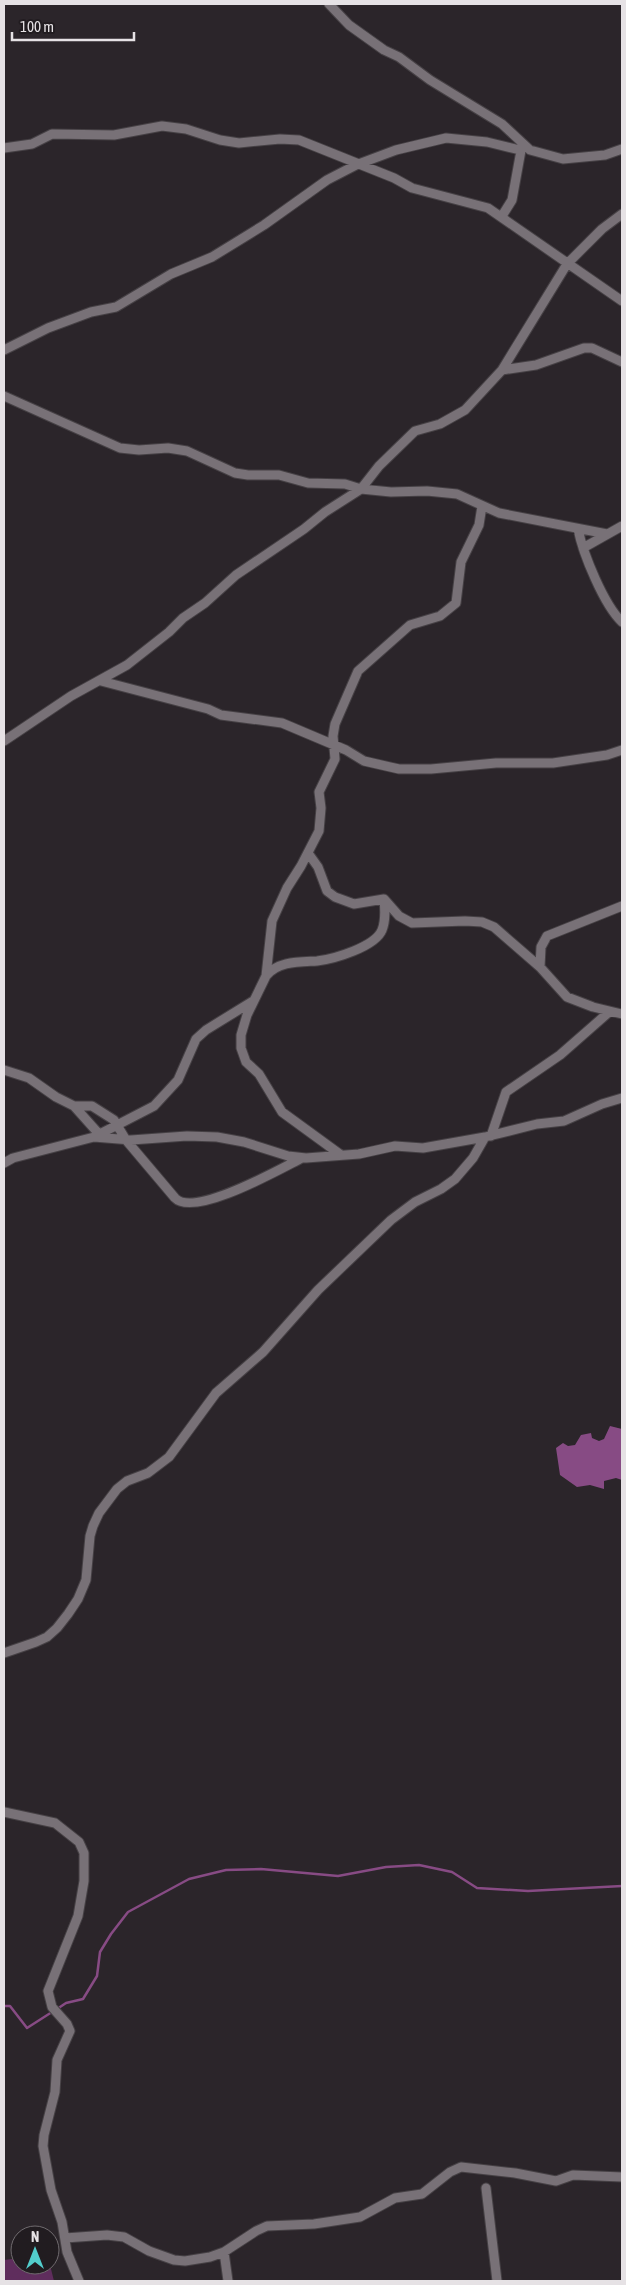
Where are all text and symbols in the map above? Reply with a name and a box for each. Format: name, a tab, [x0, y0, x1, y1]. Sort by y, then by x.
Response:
scale bar	[12, 10, 135, 42]
text: 100 m	[20, 18, 54, 35]
north arrow	[10, 2225, 60, 2275]
text: N	[31, 2229, 39, 2245]

